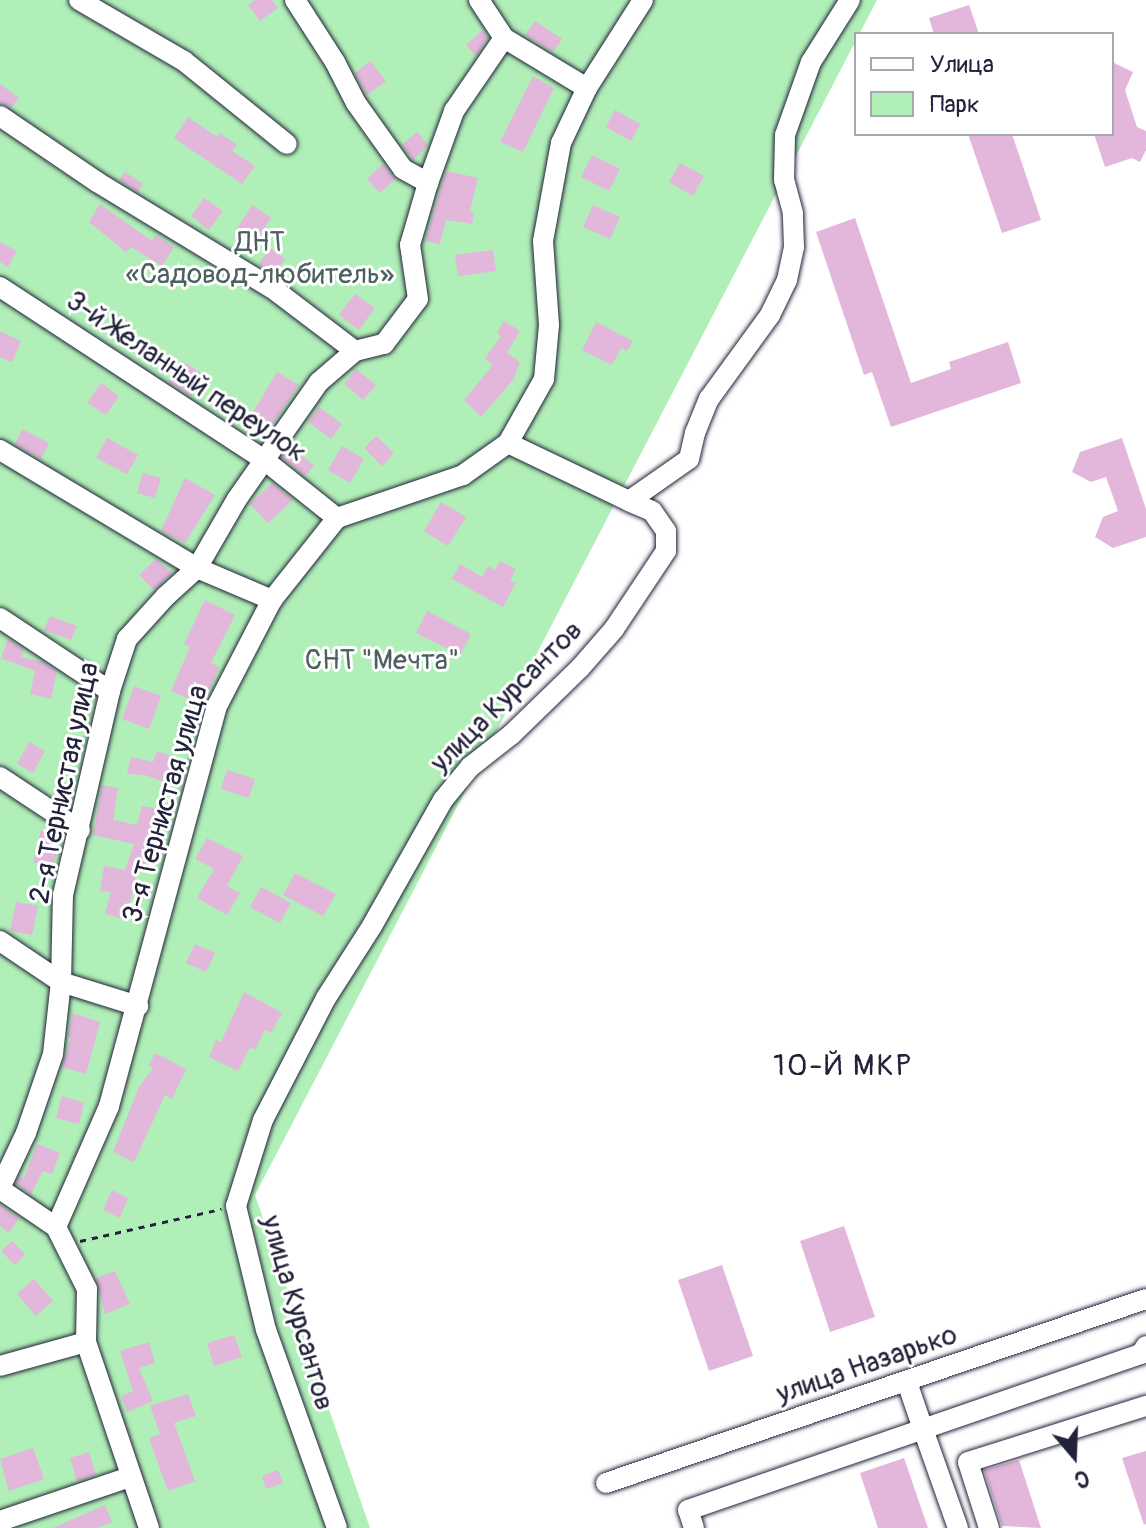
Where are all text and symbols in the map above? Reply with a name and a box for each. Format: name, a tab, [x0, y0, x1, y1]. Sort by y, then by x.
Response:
legend	[854, 32, 1114, 136]
text: Улица	[930, 50, 994, 79]
text: Парк	[930, 90, 979, 119]
park label: ДНТ «Садовод-любитель»	[126, 226, 394, 292]
street label: 3-й Желанный переулок	[60, 284, 312, 470]
street label: улица Курсантов	[424, 614, 590, 780]
park label: СНТ "Мечта"	[305, 644, 459, 678]
street label: 2-я Тернистая улица	[23, 659, 107, 907]
street label: 3-я Тернистая улица	[116, 681, 216, 927]
district label: 10-Й МКР	[773, 1048, 913, 1084]
street label: улица Курсантов	[253, 1212, 341, 1414]
street label: улица Назарько	[772, 1318, 962, 1412]
north arrow	[1034, 1416, 1114, 1496]
text: С	[1071, 1463, 1093, 1494]

